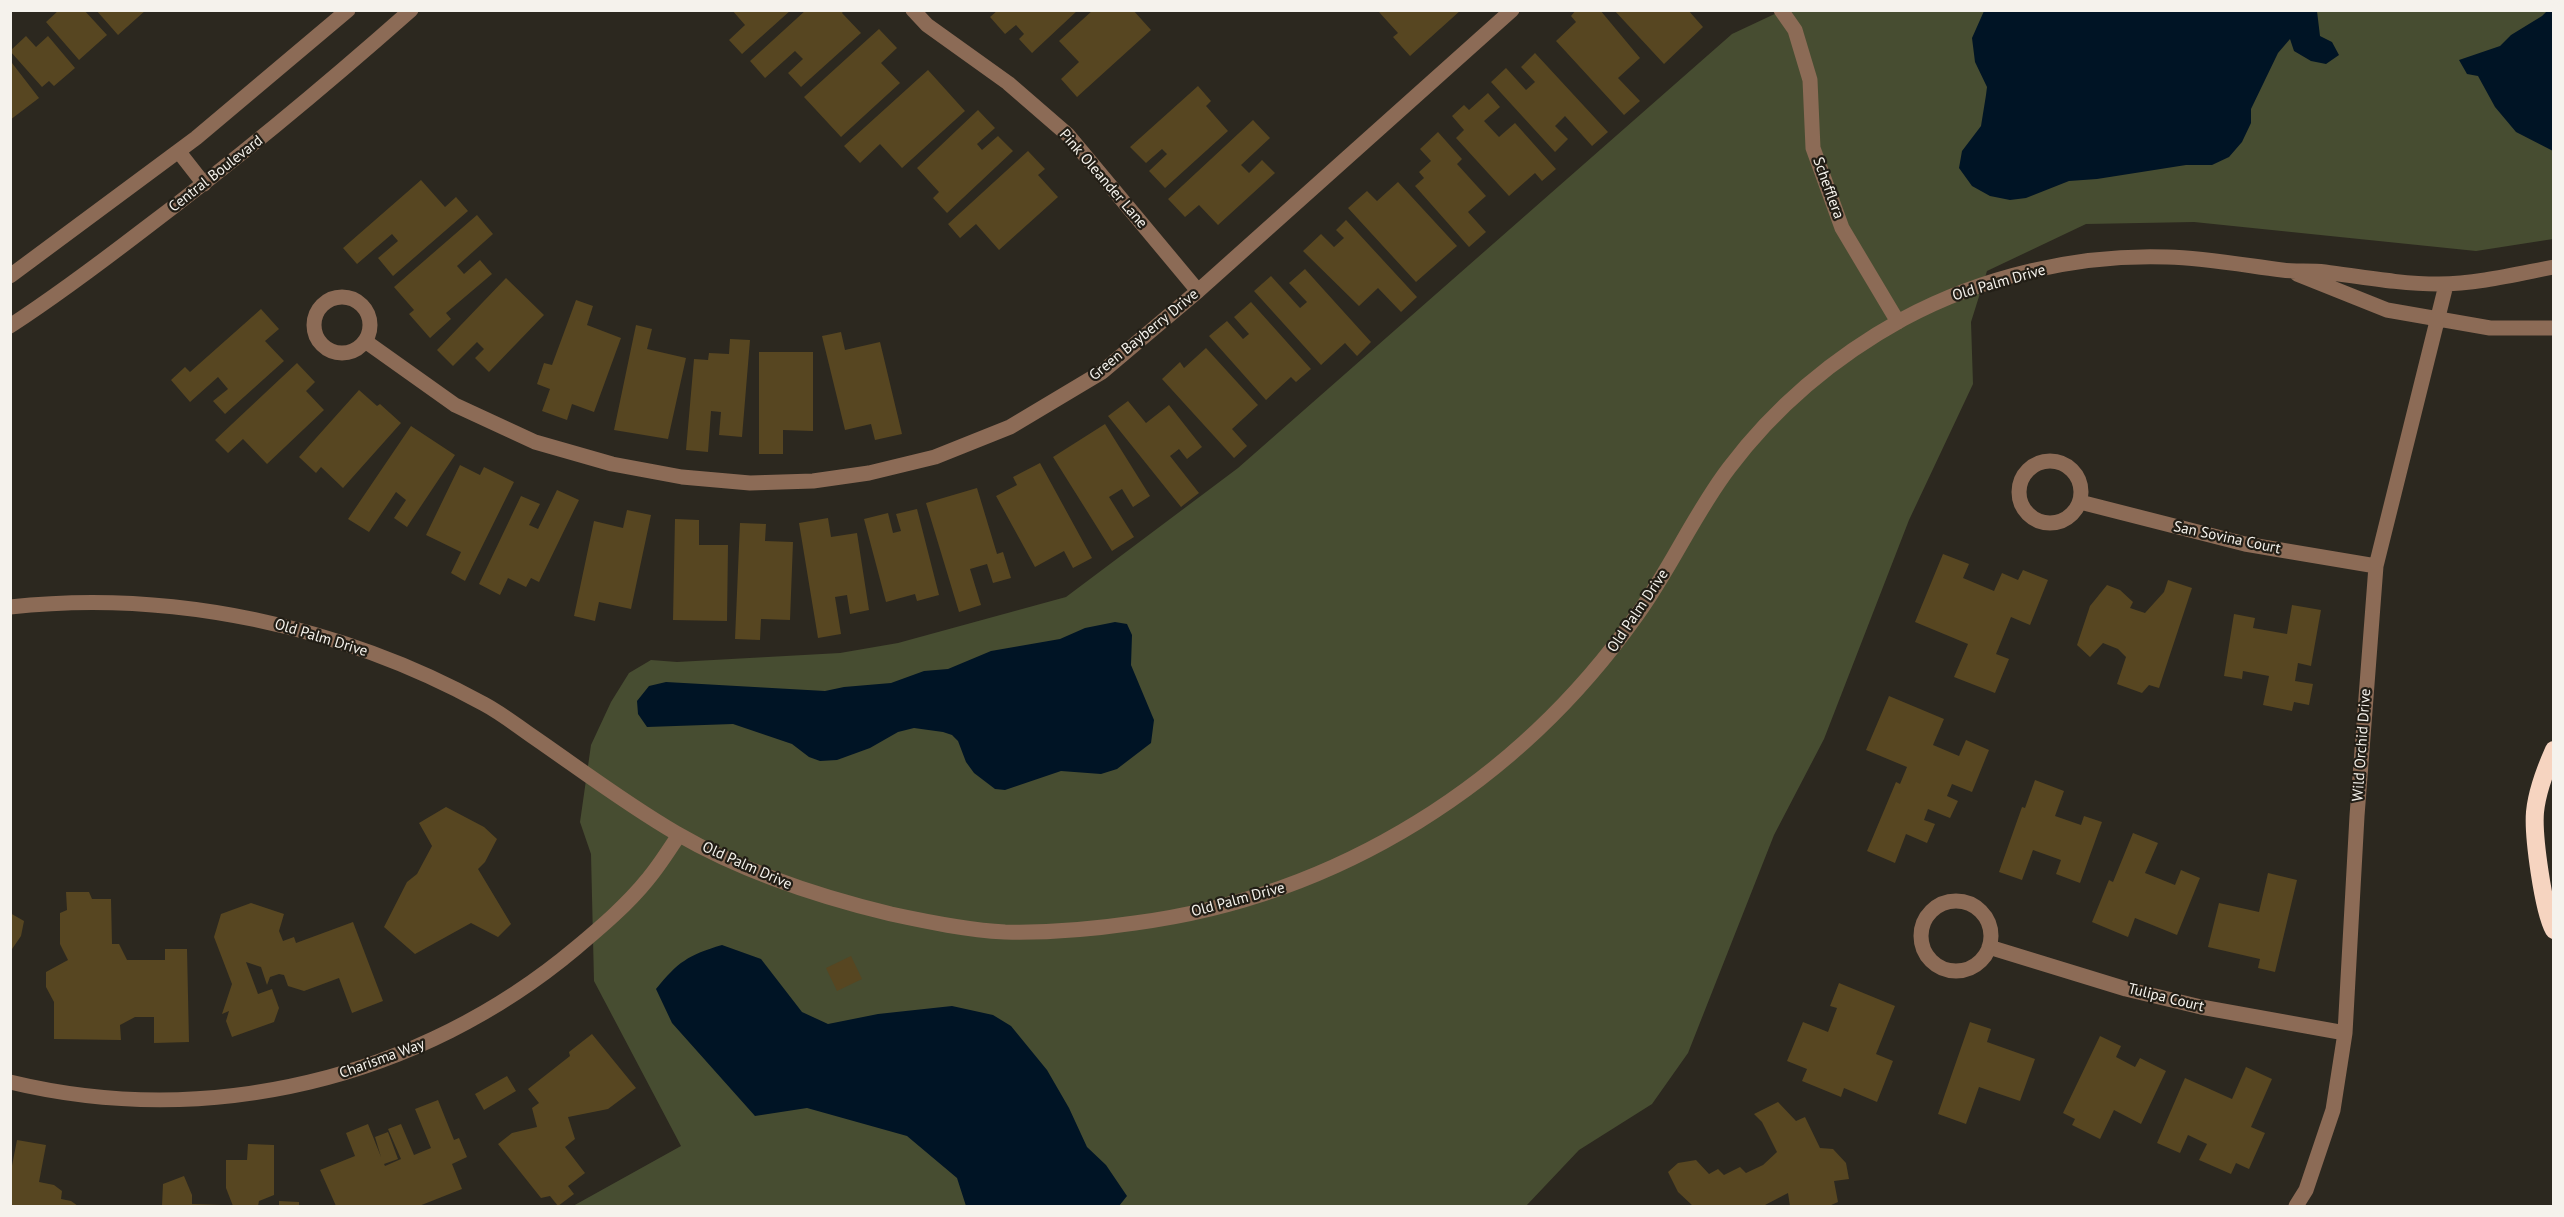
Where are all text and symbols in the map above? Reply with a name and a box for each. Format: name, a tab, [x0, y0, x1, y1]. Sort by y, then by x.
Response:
street label: Pink Oleander Lane	[1055, 126, 1151, 232]
street label: Central Boulevard	[165, 132, 267, 216]
street label: Schefflera	[1809, 155, 1847, 221]
street label: Old Palm Drive	[1950, 261, 2048, 305]
street label: Green Bayberry Drive	[1086, 285, 1202, 385]
street label: San Sovina Court	[2172, 518, 2282, 558]
street label: Old Palm Drive	[1604, 566, 1672, 656]
street label: Old Palm Drive	[272, 615, 370, 661]
street label: Wild Orchid Drive	[2349, 688, 2375, 802]
street label: Old Palm Drive	[699, 838, 795, 894]
street label: Old Palm Drive	[1189, 879, 1287, 921]
street label: Tulipa Court	[2126, 980, 2206, 1016]
street label: Charisma Way	[337, 1035, 427, 1083]

